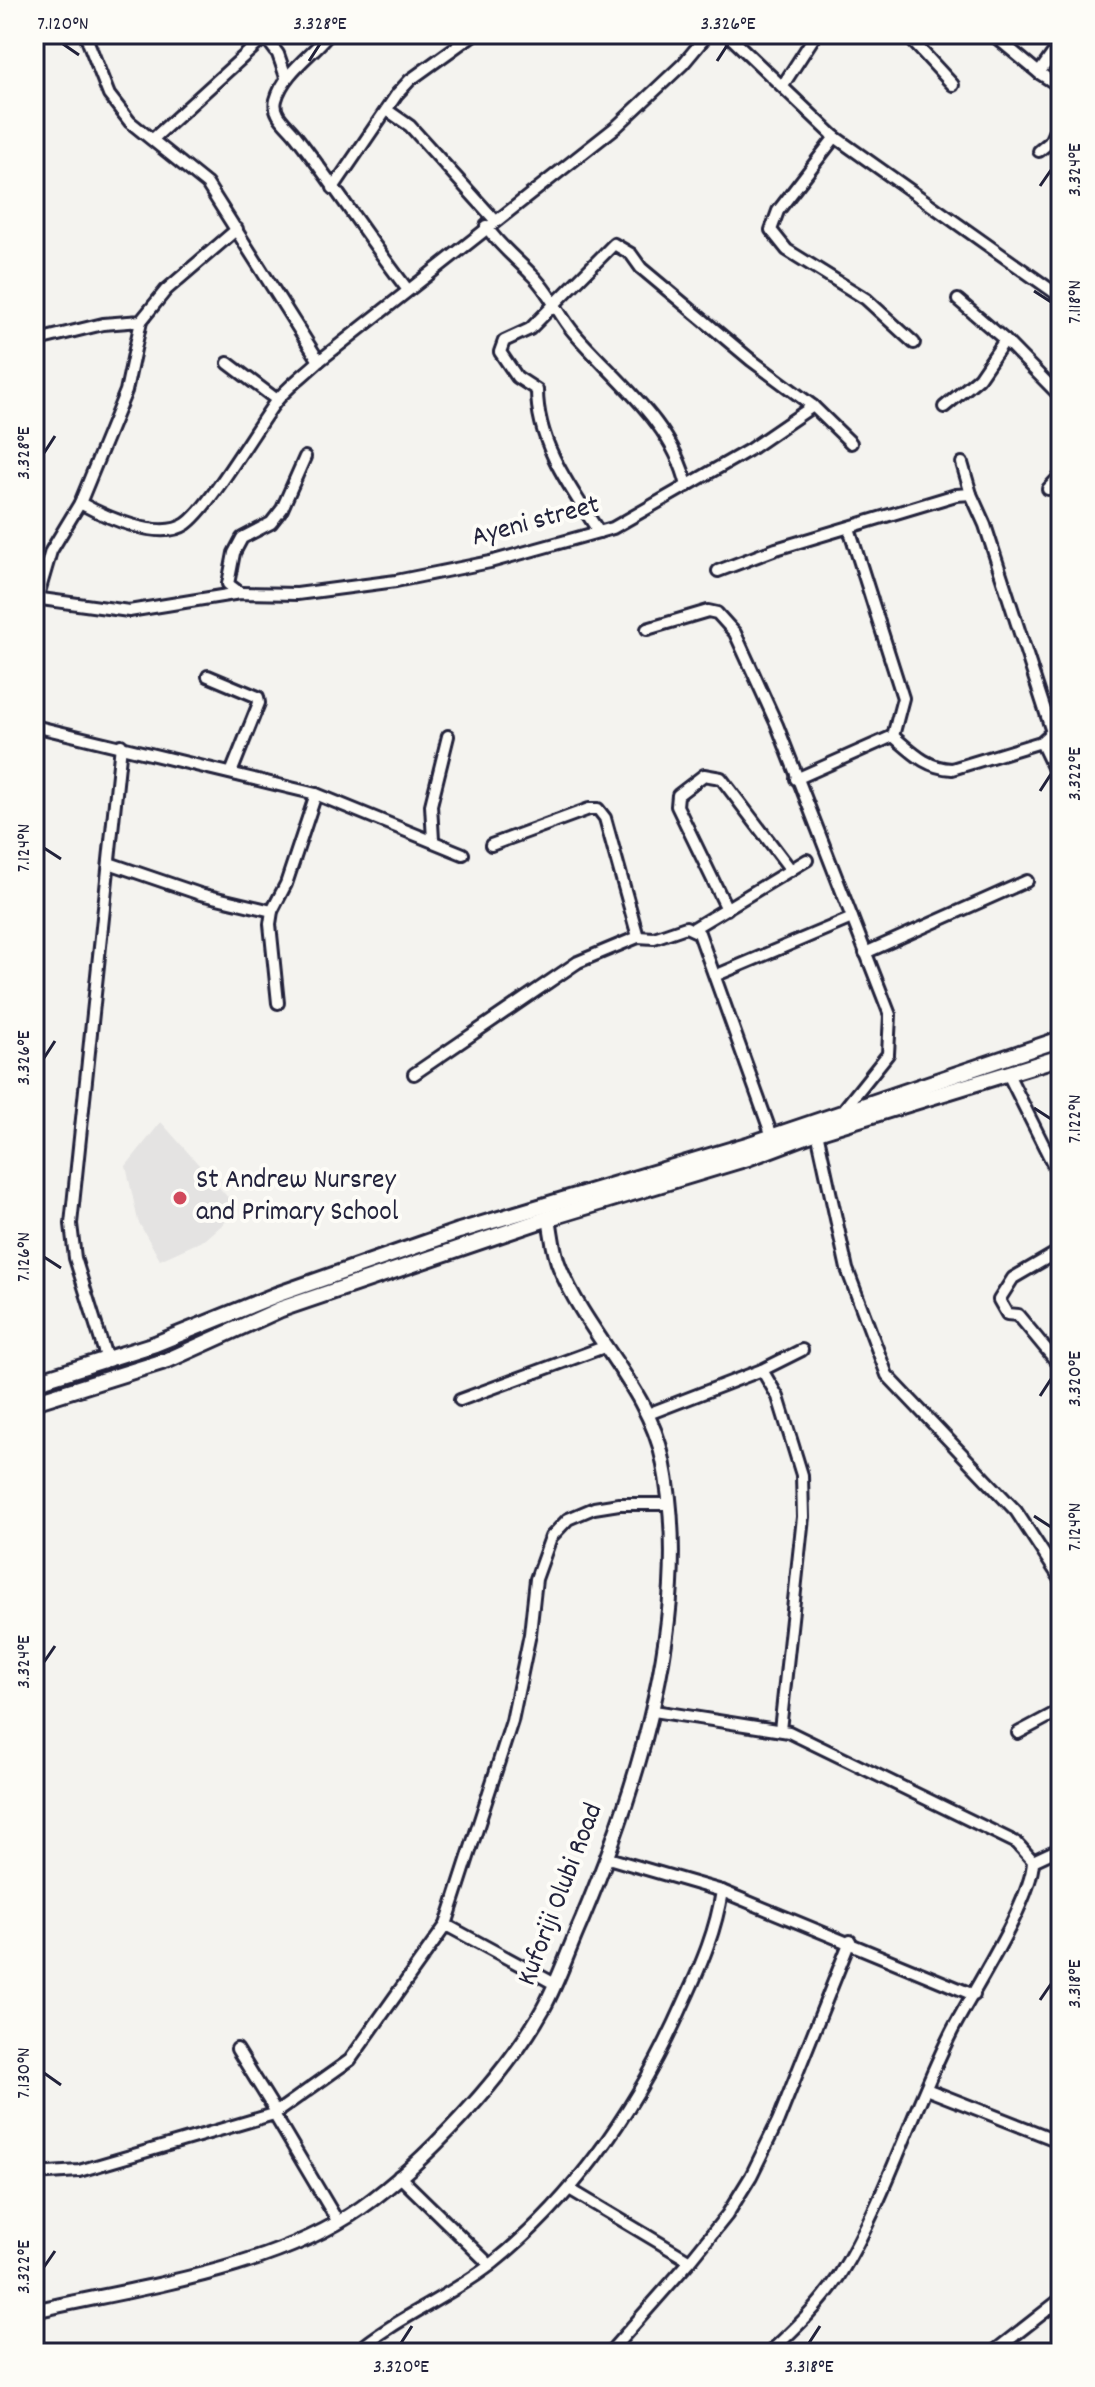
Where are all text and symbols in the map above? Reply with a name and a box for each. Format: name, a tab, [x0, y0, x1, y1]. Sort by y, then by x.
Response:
text: 7.120°N	[37, 11, 89, 39]
text: 3.328°E	[293, 11, 347, 39]
text: 3.326°E	[700, 11, 756, 39]
text: 3.324°E	[1062, 143, 1090, 197]
text: 7.118°N	[1062, 280, 1090, 324]
text: 3.328°E	[11, 426, 39, 480]
street label: Ayeni street	[468, 487, 604, 559]
text: 3.322°E	[1062, 747, 1090, 801]
text: 7.124°N	[11, 824, 39, 872]
text: 3.326°E	[11, 1030, 39, 1086]
text: 7.122°N	[1062, 1094, 1090, 1144]
place label: St Andrew Nursrey and Primary School	[196, 1162, 399, 1234]
marker: St Andrew Nursrey and Primary School	[171, 1189, 189, 1207]
text: 7.126°N	[11, 1232, 39, 1282]
text: 3.320°E	[1062, 1351, 1090, 1407]
text: 7.124°N	[1062, 1503, 1090, 1551]
text: 3.324°E	[11, 1635, 39, 1689]
street label: Kuforiji Olubi Road	[509, 1798, 615, 1992]
text: 3.318°E	[1062, 1960, 1090, 2008]
text: 7.130°N	[11, 2047, 39, 2099]
text: 3.322°E	[11, 2240, 39, 2294]
text: 3.320°E	[373, 2354, 429, 2382]
text: 3.318°E	[785, 2354, 833, 2382]

